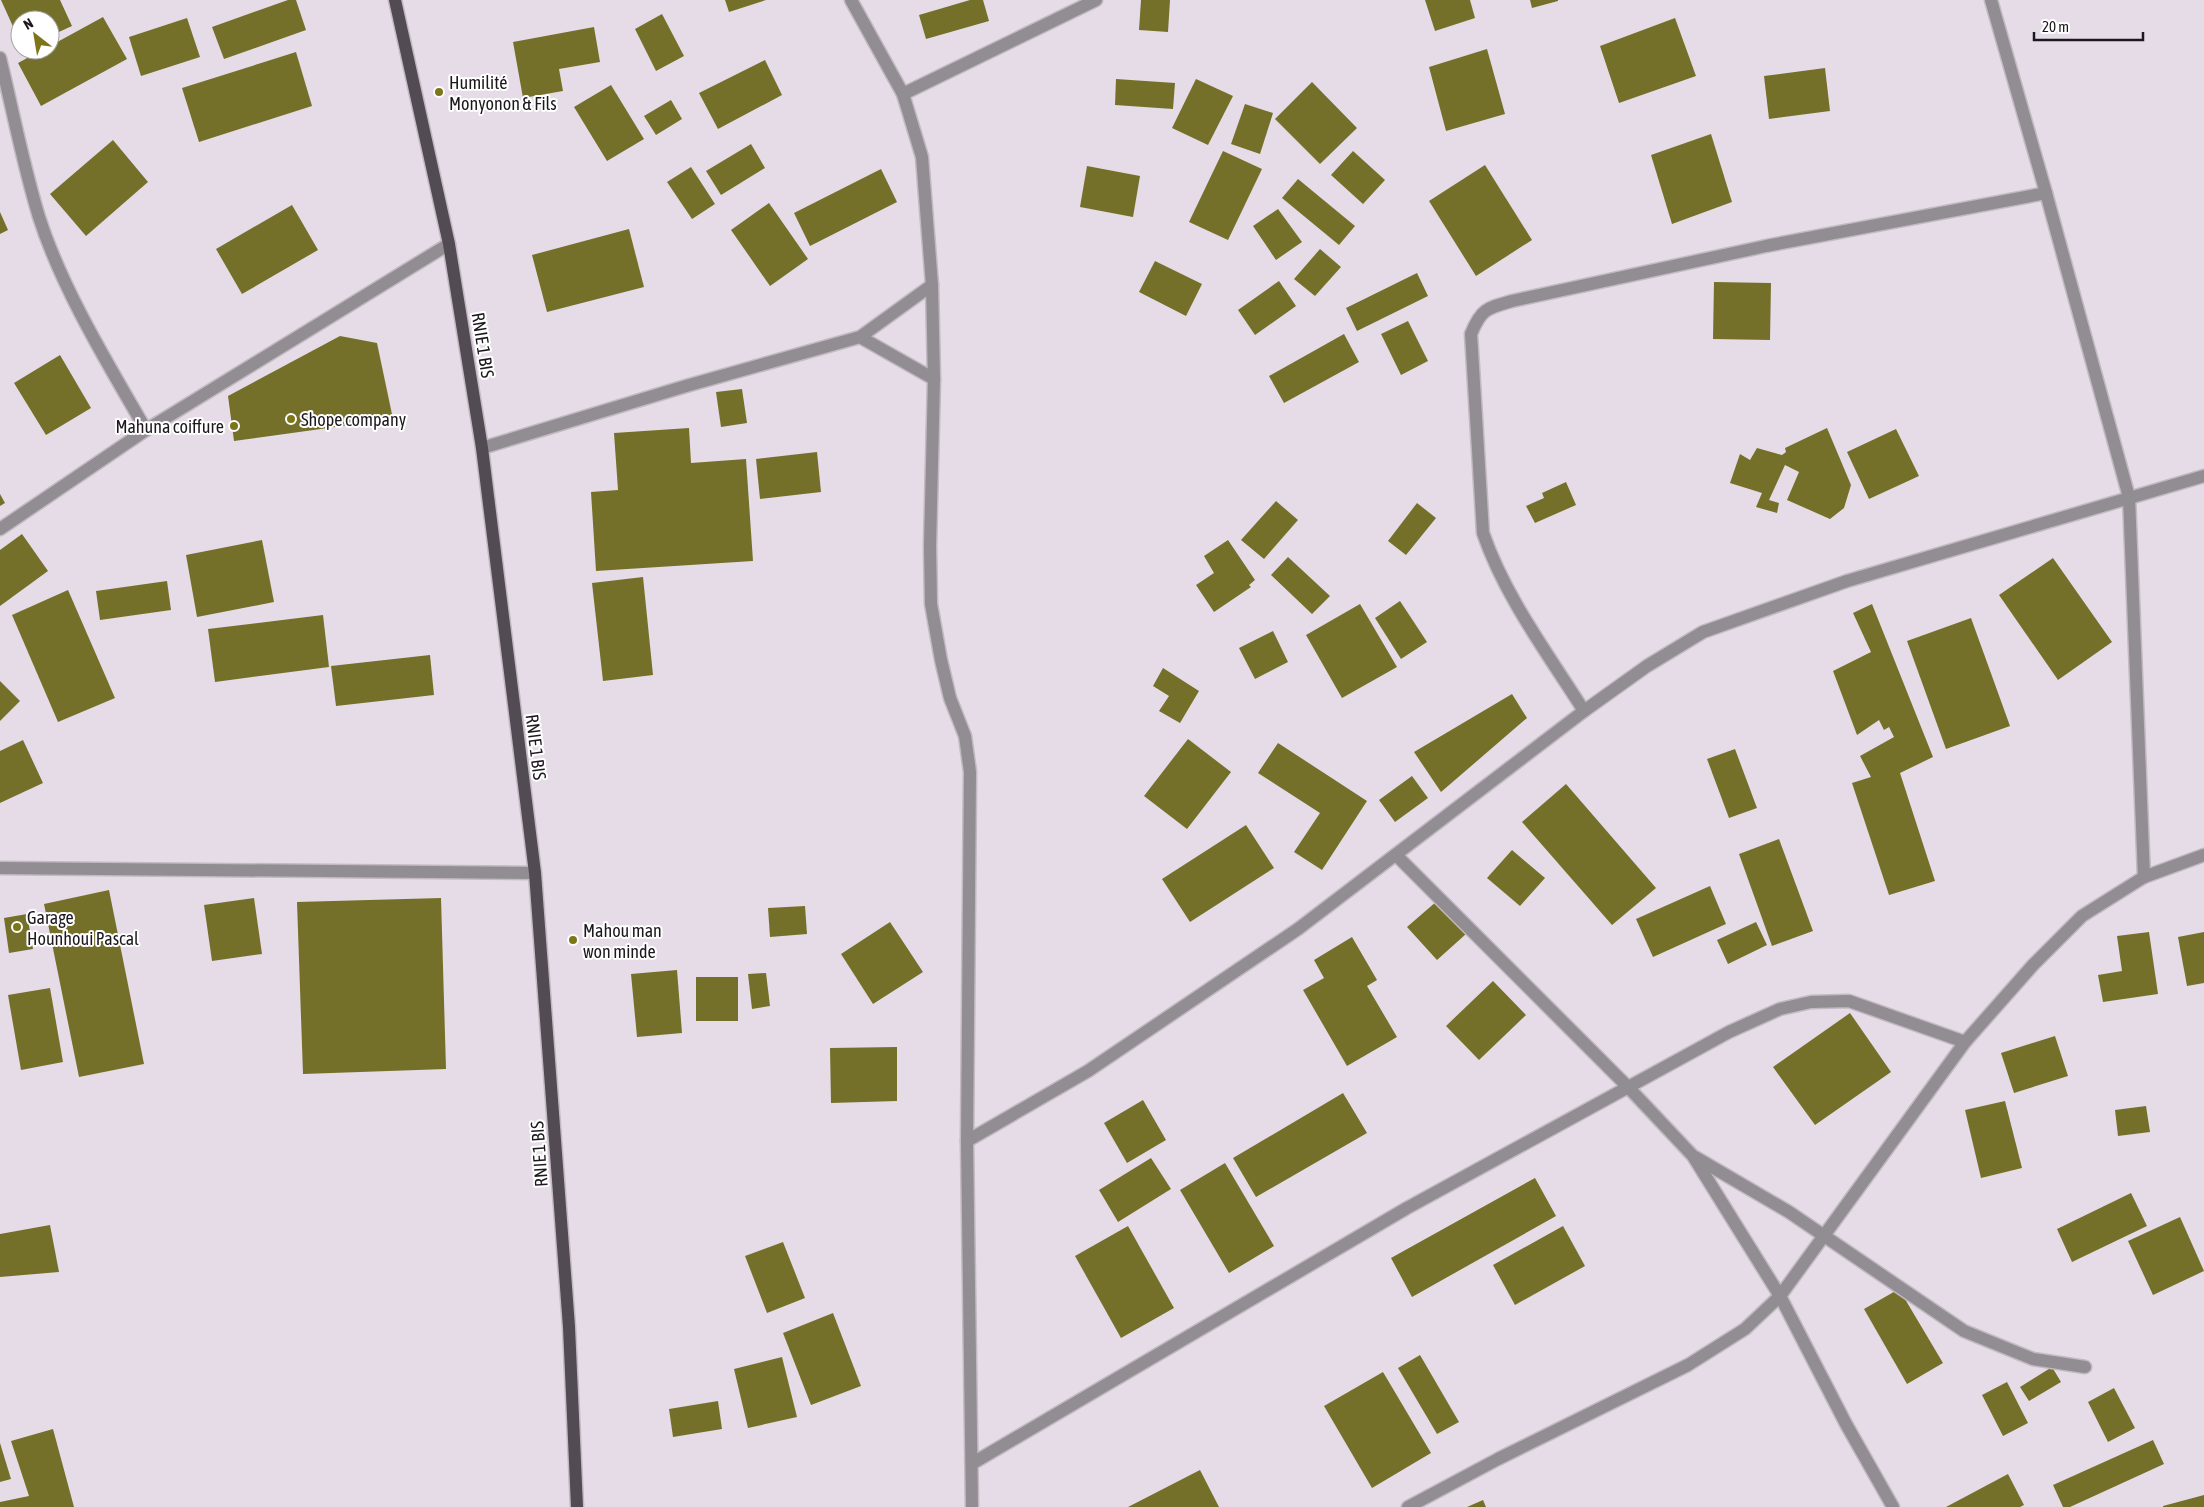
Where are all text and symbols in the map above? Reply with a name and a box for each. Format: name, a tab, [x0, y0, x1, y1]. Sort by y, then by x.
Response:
north arrow	[10, 10, 60, 60]
scale bar	[2034, 10, 2143, 42]
text: N	[21, 15, 36, 33]
text: 20 m	[2042, 18, 2069, 35]
place label: Humilité Monyonon & Fils	[449, 72, 557, 114]
marker: Humilité Monyonon & Fils	[433, 86, 445, 98]
street label: RNIE 1 BIS	[467, 311, 499, 380]
place label: Shope company	[301, 409, 406, 430]
marker: Shope company	[285, 413, 297, 425]
place label: Mahuna coiffure	[115, 416, 224, 437]
marker: Mahuna coiffure	[228, 420, 240, 432]
street label: RNIE 1 BIS	[522, 713, 550, 781]
place label: Garage Hounhoui Pascal	[27, 907, 139, 949]
place label: Mahou man won minde	[583, 920, 662, 962]
marker: Garage Hounhoui Pascal	[11, 921, 23, 933]
marker: Mahou man won minde	[567, 934, 579, 946]
street label: RNIE 1 BIS	[526, 1120, 552, 1188]

